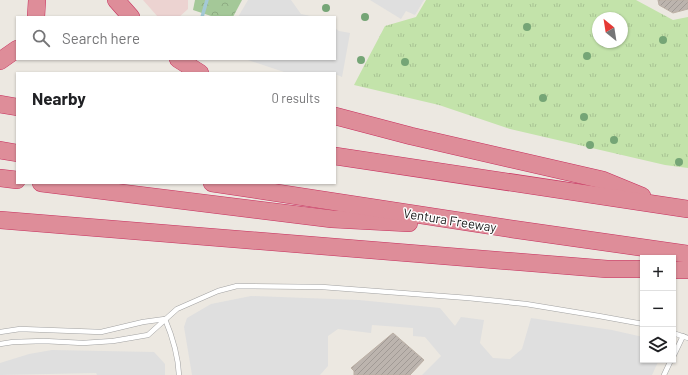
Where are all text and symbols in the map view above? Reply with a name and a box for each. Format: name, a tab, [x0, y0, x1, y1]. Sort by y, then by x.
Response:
north arrow	[592, 12, 628, 48]
search box	[16, 16, 336, 60]
icon: search	[30, 27, 52, 49]
text: Search here	[62, 29, 140, 47]
text: Nearby	[32, 88, 86, 108]
text: 0 results	[271, 90, 320, 106]
street label: Ventura Freeway	[402, 205, 498, 235]
map controls	[640, 255, 676, 363]
button: +	[640, 255, 676, 291]
button: −	[640, 291, 676, 327]
button: layers	[640, 327, 676, 363]

